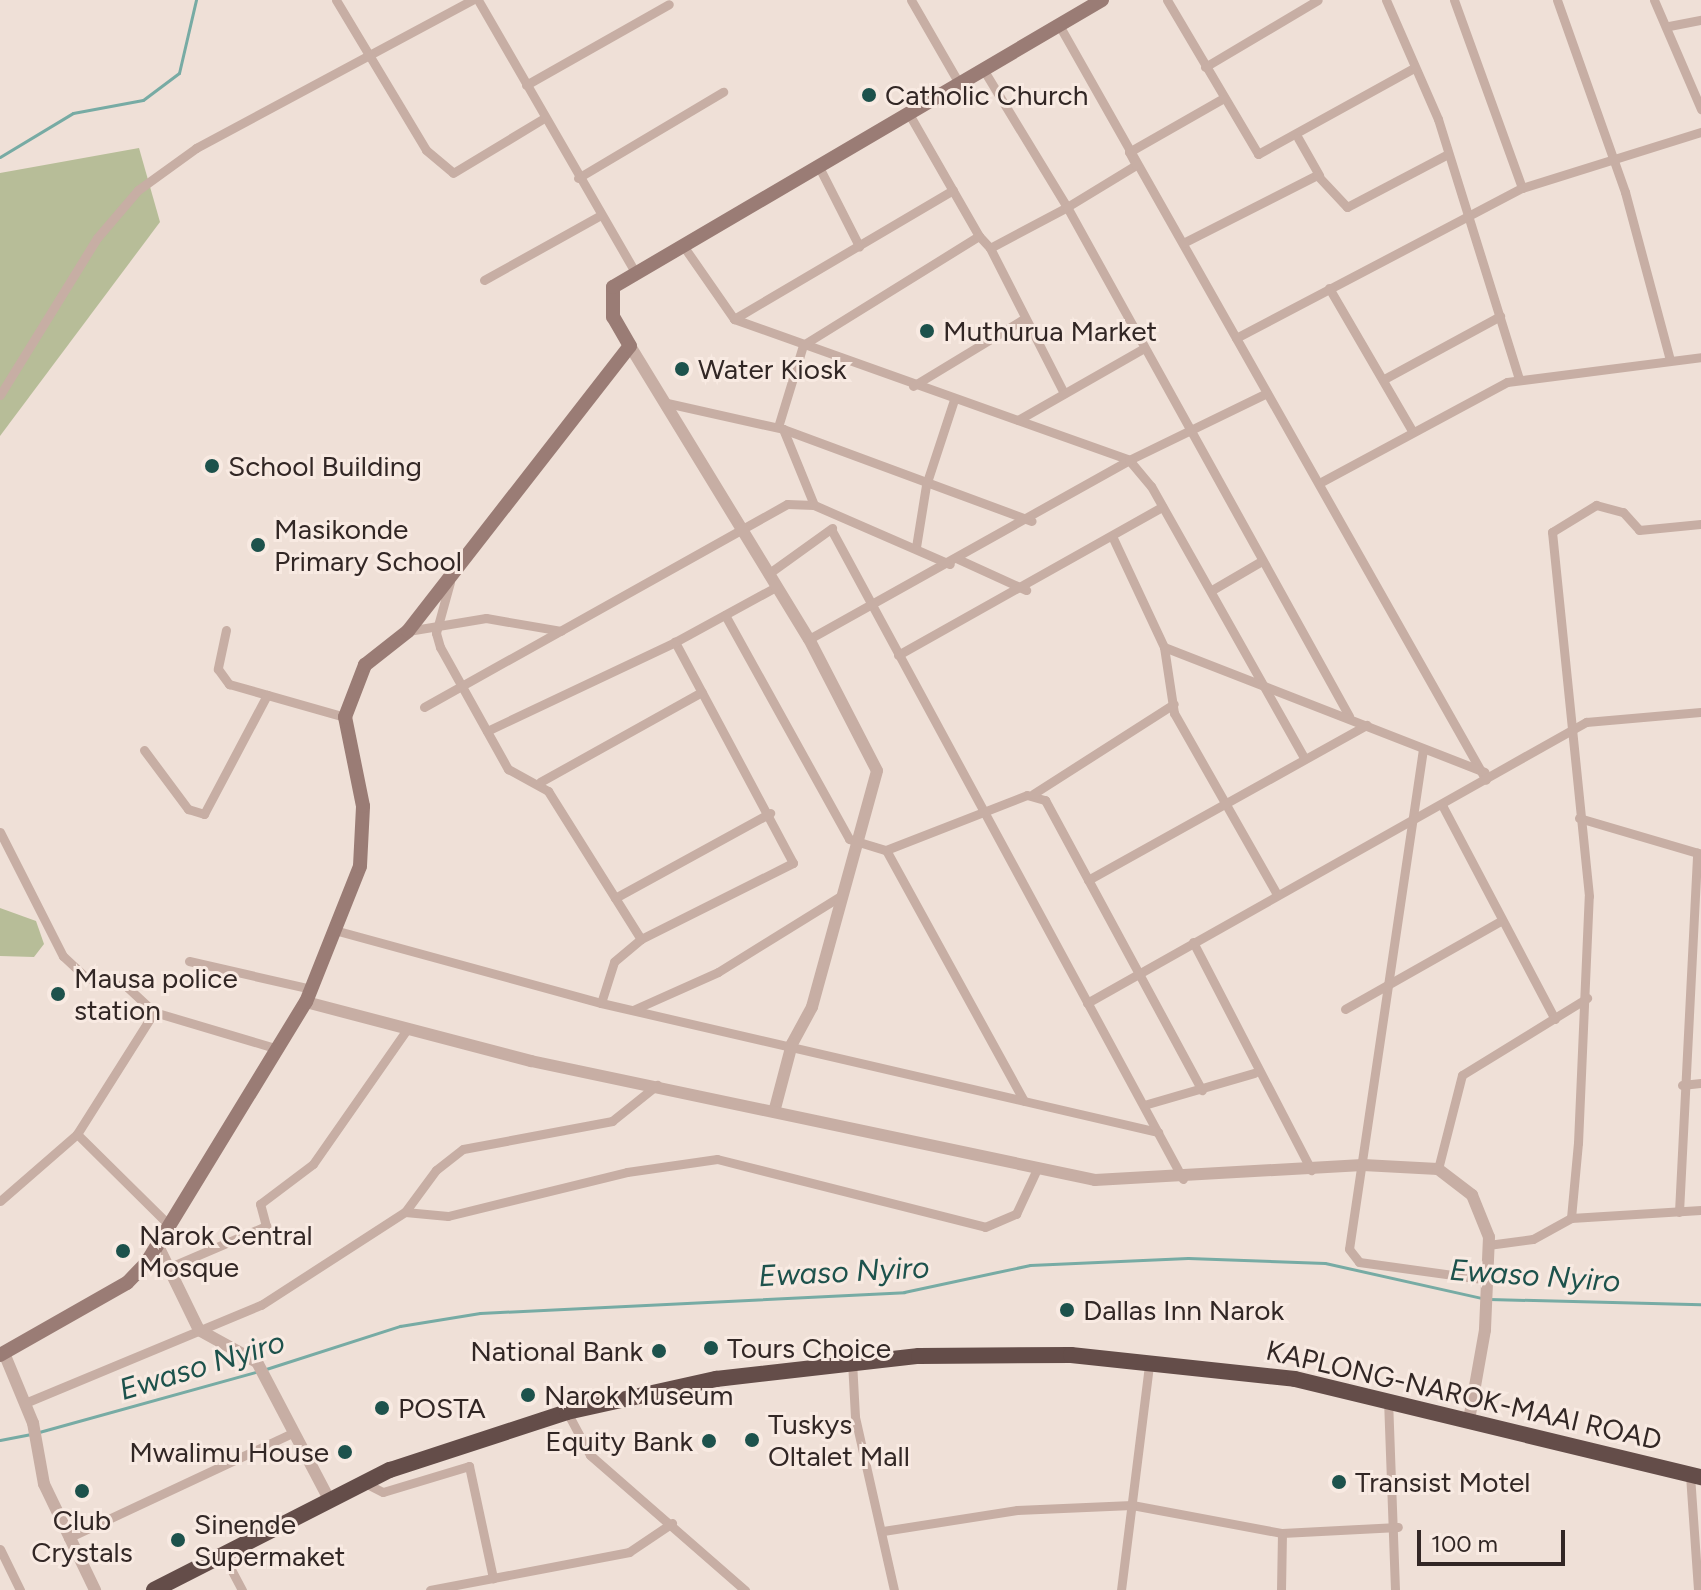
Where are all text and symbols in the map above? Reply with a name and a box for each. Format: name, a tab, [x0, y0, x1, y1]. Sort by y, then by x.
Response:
place label: Catholic Church	[885, 78, 1088, 112]
marker: Catholic Church	[860, 86, 878, 104]
place label: Muthurua Market	[943, 314, 1157, 348]
marker: Muthurua Market	[918, 322, 936, 340]
place label: Water Kiosk	[698, 352, 847, 386]
marker: Water Kiosk	[673, 360, 691, 378]
place label: School Building	[228, 449, 422, 483]
marker: School Building	[203, 457, 221, 475]
place label: Masikonde Primary School	[274, 512, 462, 578]
marker: Masikonde Primary School	[249, 536, 267, 554]
place label: Mausa police station	[74, 961, 238, 1027]
marker: Mausa police station	[49, 985, 67, 1003]
place label: Narok Central Mosque	[139, 1218, 313, 1284]
marker: Narok Central Mosque	[114, 1242, 132, 1260]
water label: Ewaso Nyiro	[758, 1250, 930, 1294]
water label: Ewaso Nyiro	[1448, 1252, 1622, 1300]
place label: Dallas Inn Narok	[1083, 1293, 1284, 1327]
marker: Dallas Inn Narok	[1058, 1301, 1076, 1319]
water label: Ewaso Nyiro	[115, 1324, 289, 1408]
place label: Tours Choice	[727, 1331, 891, 1365]
street label: KAPLONG-NAROK-MAAI ROAD	[1263, 1333, 1665, 1457]
place label: National Bank	[470, 1334, 643, 1368]
marker: Tours Choice	[702, 1339, 720, 1357]
marker: National Bank	[650, 1342, 668, 1360]
place label: Narok Museum	[544, 1378, 733, 1412]
marker: Narok Museum	[519, 1386, 537, 1404]
place label: POSTA	[398, 1391, 486, 1425]
marker: POSTA	[373, 1399, 391, 1417]
place label: Tuskys Oltalet Mall	[768, 1407, 910, 1473]
place label: Equity Bank	[545, 1424, 693, 1458]
marker: Tuskys Oltalet Mall	[743, 1431, 761, 1449]
marker: Equity Bank	[700, 1432, 718, 1450]
place label: Mwalimu House	[129, 1435, 329, 1469]
marker: Mwalimu House	[336, 1443, 354, 1461]
place label: Transist Motel	[1355, 1465, 1530, 1499]
marker: Transist Motel	[1330, 1473, 1348, 1491]
marker: Club Crystals	[73, 1482, 91, 1500]
place label: Club Crystals	[31, 1503, 133, 1569]
place label: Sinende Supermaket	[194, 1507, 345, 1573]
scale bar	[1421, 1514, 1569, 1564]
text: 100 m	[1431, 1529, 1498, 1558]
marker: Sinende Supermaket	[169, 1531, 187, 1549]

